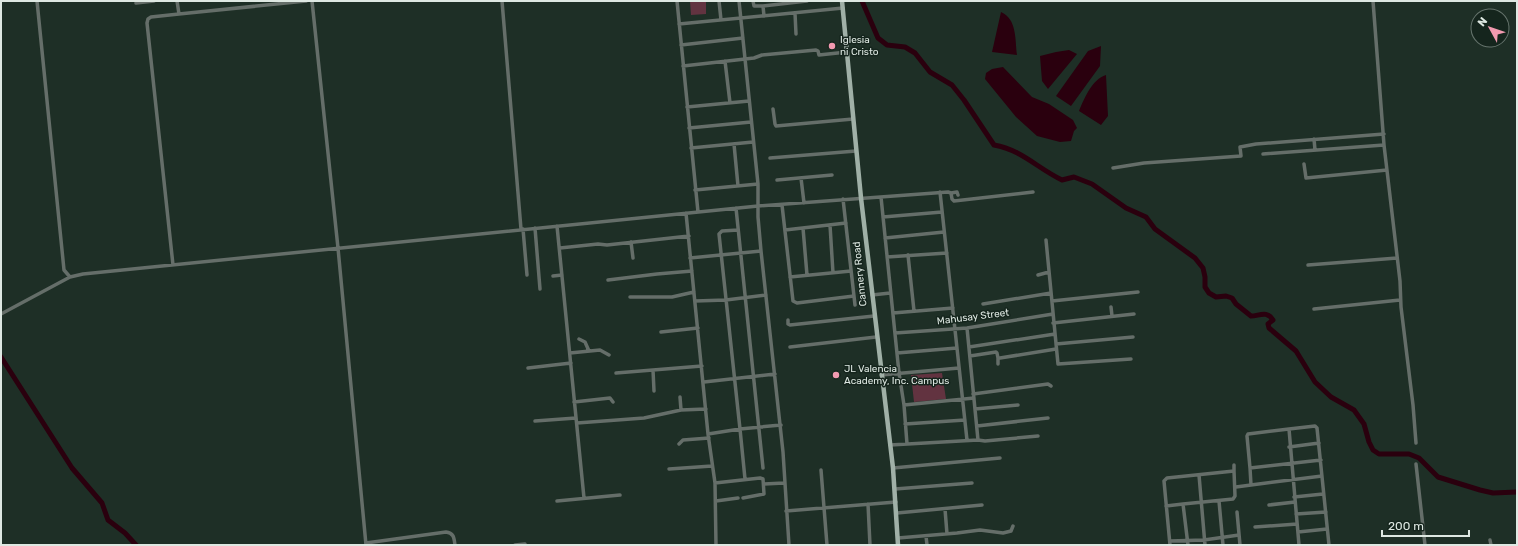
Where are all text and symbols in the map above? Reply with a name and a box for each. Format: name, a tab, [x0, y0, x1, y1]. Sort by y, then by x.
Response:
north arrow	[1470, 8, 1510, 48]
text: N	[1475, 15, 1490, 29]
place label: Iglesia ni Cristo	[840, 34, 879, 58]
marker: Iglesia ni Cristo	[827, 41, 837, 51]
street label: Cannery Road	[851, 241, 869, 307]
street label: Mahusay Street	[936, 307, 1010, 327]
place label: JL Valencia Academy, Inc. Campus	[844, 363, 949, 387]
marker: JL Valencia Academy, Inc. Campus	[831, 370, 841, 380]
scale bar	[1382, 512, 1469, 538]
text: 200 m	[1388, 519, 1424, 533]

